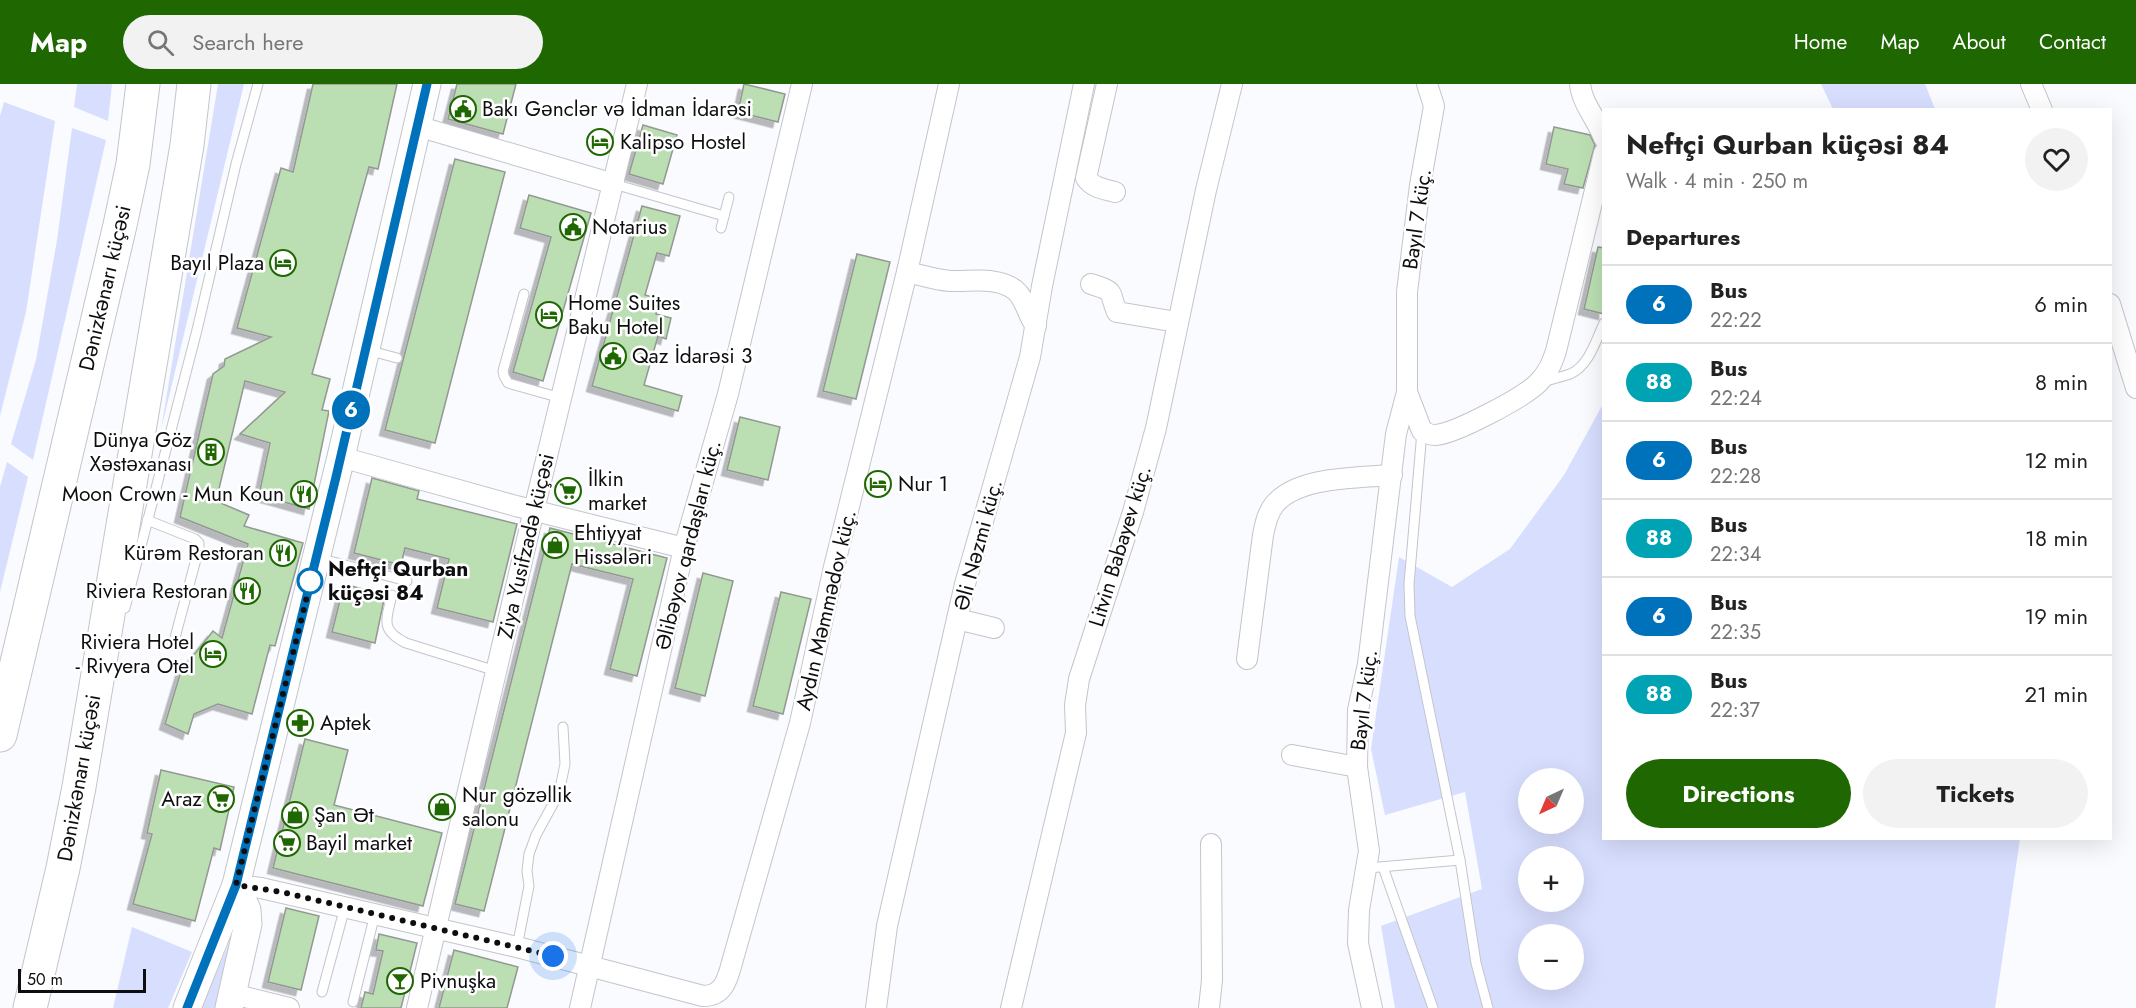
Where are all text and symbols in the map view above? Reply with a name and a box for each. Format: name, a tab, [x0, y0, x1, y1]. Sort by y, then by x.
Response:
search box	[123, 15, 543, 69]
text: Map	[30, 22, 87, 63]
icon: search	[144, 26, 177, 59]
text: Search here	[192, 26, 304, 58]
text: Home	[1794, 27, 1847, 57]
text: Map	[1880, 27, 1920, 57]
text: About	[1953, 27, 2006, 57]
text: Contact	[2039, 27, 2106, 57]
public building icon: Bakı Gənclər və İdman İdarəsi	[448, 94, 478, 124]
place label: Bakı Gənclər və İdman İdarəsi	[482, 94, 752, 124]
text: Neftçi Qurban küçəsi 84	[1626, 124, 1949, 165]
hotel icon: Kalipso Hostel	[585, 127, 615, 157]
place label: Kalipso Hostel	[620, 127, 746, 157]
button: heart	[2025, 128, 2088, 191]
street label: Bayıl 7 küç.	[1395, 167, 1439, 271]
text: Walk · 4 min · 250 m	[1626, 167, 1808, 196]
street label: Dənizkənarı küçəsi	[71, 202, 139, 374]
public building icon: Notarius	[558, 212, 588, 242]
place label: Notarius	[592, 212, 667, 242]
text: Departures	[1626, 221, 1740, 253]
place label: Bayıl Plaza	[170, 248, 264, 278]
hotel icon: Bayıl Plaza	[268, 248, 298, 278]
text: Bus	[1710, 274, 1747, 306]
place label: Home Suites Baku Hotel	[568, 288, 680, 342]
text: 6 min	[2034, 288, 2088, 320]
text: 6	[1652, 289, 1666, 319]
hotel icon: Home Suites Baku Hotel	[534, 300, 564, 330]
text: 22:22	[1710, 306, 1762, 335]
public building icon: Qaz İdarəsi 3	[598, 341, 628, 371]
place label: Qaz İdarəsi 3	[632, 341, 752, 371]
text: Bus	[1710, 352, 1747, 384]
text: 8 min	[2035, 366, 2088, 398]
text: 88	[1646, 367, 1672, 397]
text: 22:24	[1710, 384, 1762, 413]
line badge: 6	[332, 390, 370, 430]
text: 6	[344, 395, 358, 425]
place label: Dünya Göz Xəstəxanası	[90, 425, 192, 479]
text: Bus	[1710, 430, 1747, 462]
building icon: Dünya Göz Xəstəxanası	[196, 437, 226, 467]
street label: Əlibəyov qardaşları küç.	[647, 437, 729, 653]
text: 12 min	[2025, 444, 2088, 476]
text: 6	[1652, 445, 1666, 475]
street label: Ziya Yusifzadə küçəsi	[490, 450, 562, 642]
street label: Litvin Babayev küç.	[1081, 462, 1159, 630]
text: 22:28	[1710, 462, 1761, 491]
place label: İlkin market	[588, 464, 646, 518]
hotel icon: Nur 1	[863, 469, 893, 499]
place label: Nur 1	[898, 469, 948, 499]
supermarket icon: İlkin market	[553, 476, 583, 506]
street label: Əli Nəzmi küç.	[946, 476, 1010, 614]
place label: Moon Crown - Mun Koun	[62, 479, 284, 509]
restaurant icon: Moon Crown - Mun Koun	[289, 479, 319, 509]
street label: Aydın Məmmədov küç.	[788, 507, 864, 713]
text: Bus	[1710, 508, 1747, 540]
place label: Ehtiyyat Hissələri	[574, 518, 652, 572]
text: 18 min	[2025, 522, 2088, 554]
text: 88	[1646, 523, 1672, 553]
shop icon: Ehtiyyat Hissələri	[540, 530, 570, 560]
place label: Kürəm Restoran	[124, 538, 264, 568]
restaurant icon: Kürəm Restoran	[268, 538, 298, 568]
text: 22:34	[1710, 540, 1761, 569]
place label: Neftçi Qurban küçəsi 84	[328, 554, 468, 608]
marker: Neftçi Qurban küçəsi 84	[297, 568, 323, 594]
place label: Riviera Restoran	[86, 576, 228, 606]
restaurant icon: Riviera Restoran	[232, 576, 262, 606]
text: Bus	[1710, 586, 1747, 618]
text: 19 min	[2024, 600, 2088, 632]
text: 6	[1652, 601, 1666, 631]
text: 22:35	[1710, 618, 1761, 647]
place label: Riviera Hotel - Rivyera Otel	[76, 627, 194, 681]
hotel icon: Riviera Hotel - Rivyera Otel	[198, 639, 228, 669]
street label: Bayıl 7 küç.	[1343, 648, 1385, 752]
text: Bus	[1710, 664, 1747, 696]
text: 21 min	[2025, 678, 2088, 710]
text: 88	[1646, 679, 1672, 709]
street label: Dənizkənarı küçəsi	[50, 692, 108, 864]
text: 22:37	[1710, 696, 1760, 725]
pharmacy icon: Aptek	[285, 708, 315, 738]
place label: Aptek	[320, 708, 372, 738]
button: Directions	[1626, 759, 1851, 828]
button: Tickets	[1863, 759, 2088, 828]
north arrow	[1518, 768, 1584, 834]
map controls	[1518, 768, 1584, 990]
place label: Nur gözəllik salonu	[462, 780, 572, 834]
place label: Araz	[161, 784, 202, 814]
supermarket icon: Araz	[206, 784, 236, 814]
shop icon: Nur gözəllik salonu	[427, 792, 457, 822]
shop icon: Şan Ət	[280, 800, 310, 830]
place label: Şan Ət	[314, 800, 374, 830]
supermarket icon: Bayil market	[272, 828, 302, 858]
place label: Bayil market	[306, 828, 412, 858]
button: +	[1518, 846, 1584, 912]
button: −	[1518, 924, 1584, 990]
your location	[538, 941, 568, 971]
scale bar	[18, 966, 146, 994]
bar icon: Pivnuşka	[385, 966, 415, 996]
place label: Pivnuşka	[420, 966, 496, 996]
text: 50 m	[27, 968, 63, 991]

